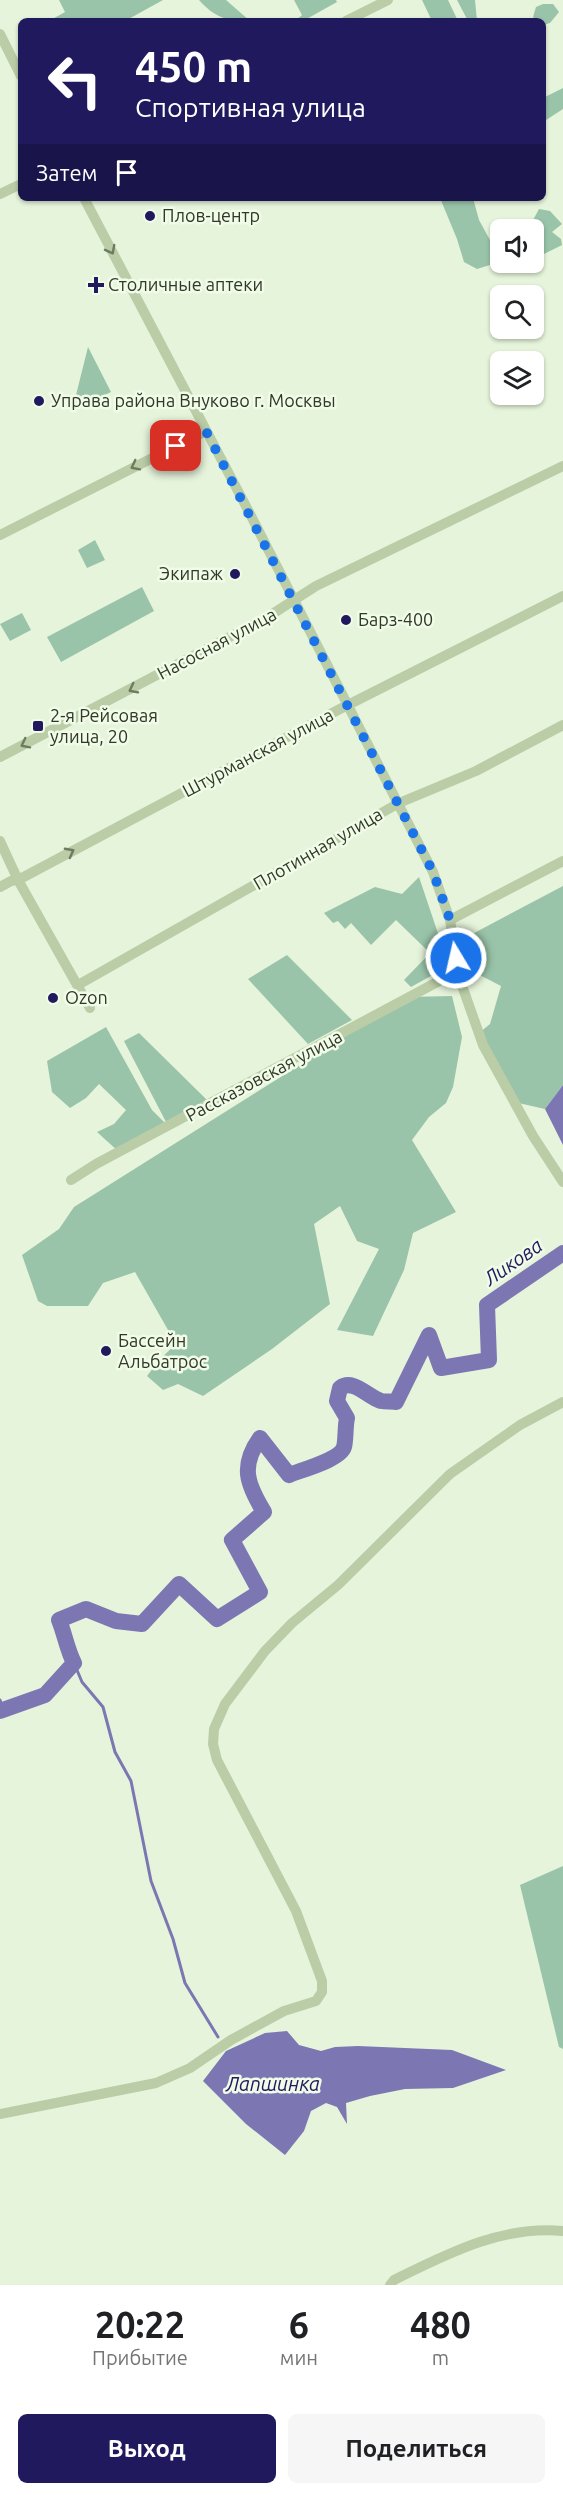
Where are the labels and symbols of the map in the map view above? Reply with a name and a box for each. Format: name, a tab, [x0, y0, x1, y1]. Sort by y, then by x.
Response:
place label: Плов-центр	[162, 205, 260, 225]
marker: Плов-центр	[143, 209, 157, 223]
one-way arrow	[104, 243, 116, 254]
place label: Столичные аптеки	[108, 274, 263, 294]
marker: Столичные аптеки	[89, 278, 103, 292]
place label: Управа района Внуково г. Москвы	[51, 390, 336, 410]
marker: Управа района Внуково г. Москвы	[32, 394, 46, 408]
pin	[150, 420, 201, 471]
one-way arrow	[130, 459, 141, 471]
place label: Экипаж	[159, 563, 224, 583]
marker: Экипаж	[228, 567, 242, 581]
street label: Насосная улица	[154, 603, 279, 683]
place label: Барз-400	[358, 609, 433, 629]
marker: Барз-400	[339, 613, 353, 627]
one-way arrow	[128, 681, 139, 693]
street label: Штурманская улица	[179, 704, 336, 800]
place label: 2-я Рейсовая улица, 20	[50, 705, 158, 746]
marker: 2-я Рейсовая улица, 20	[31, 719, 45, 733]
one-way arrow	[20, 737, 31, 748]
street label: Плотинная улица	[250, 803, 385, 893]
one-way arrow	[64, 848, 74, 859]
position arrow	[424, 926, 488, 990]
place label: Ozon	[65, 987, 108, 1007]
marker: Ozon	[46, 991, 60, 1005]
street label: Рассказовская улица	[182, 1025, 345, 1125]
water label: Ликова	[478, 1233, 546, 1290]
place label: Бассейн Альбатрос	[118, 1330, 207, 1371]
marker: Бассейн Альбатрос	[99, 1344, 113, 1358]
water label: Лапшинка	[225, 2072, 320, 2095]

